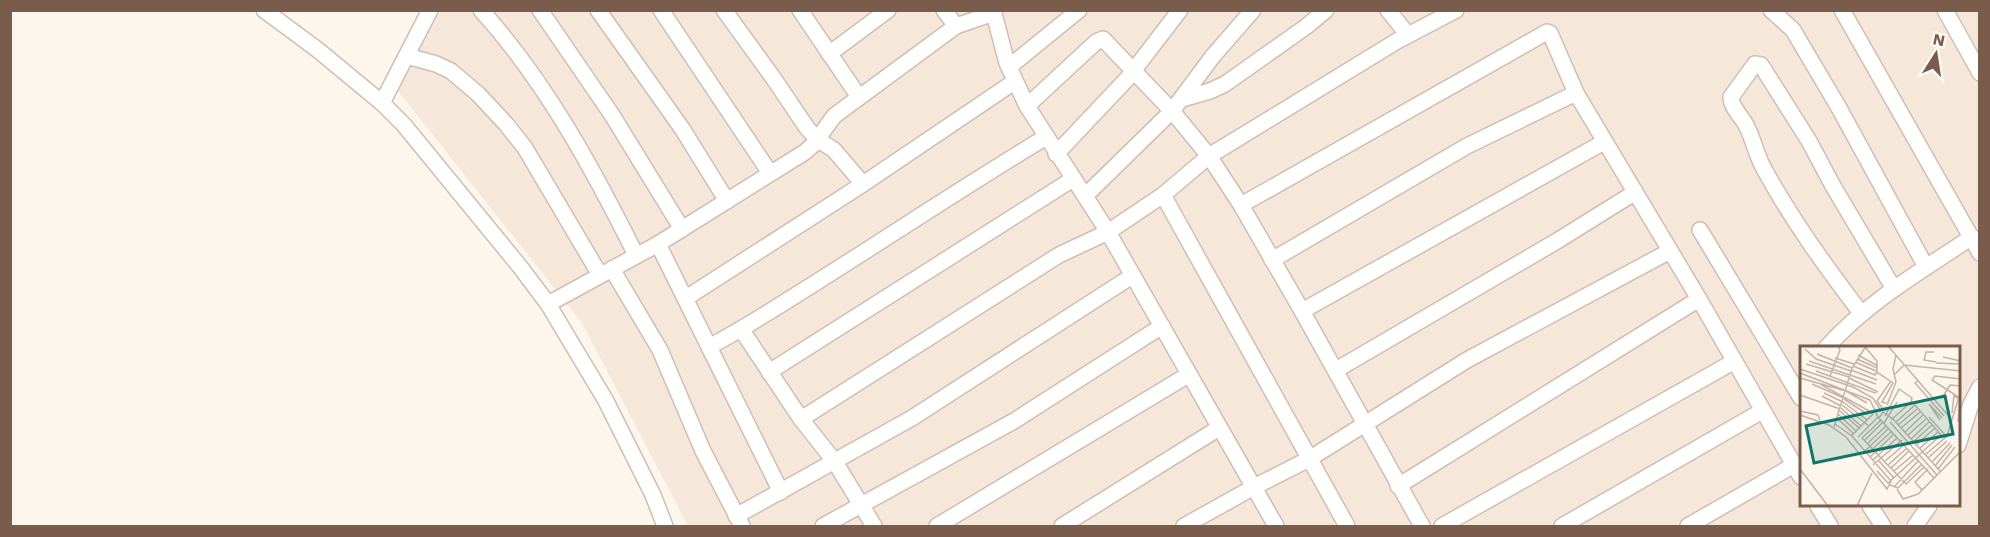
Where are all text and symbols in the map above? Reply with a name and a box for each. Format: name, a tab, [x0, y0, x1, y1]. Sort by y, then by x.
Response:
north arrow	[1906, 24, 1966, 84]
text: N	[1931, 29, 1947, 50]
inset map	[1800, 346, 1960, 507]

